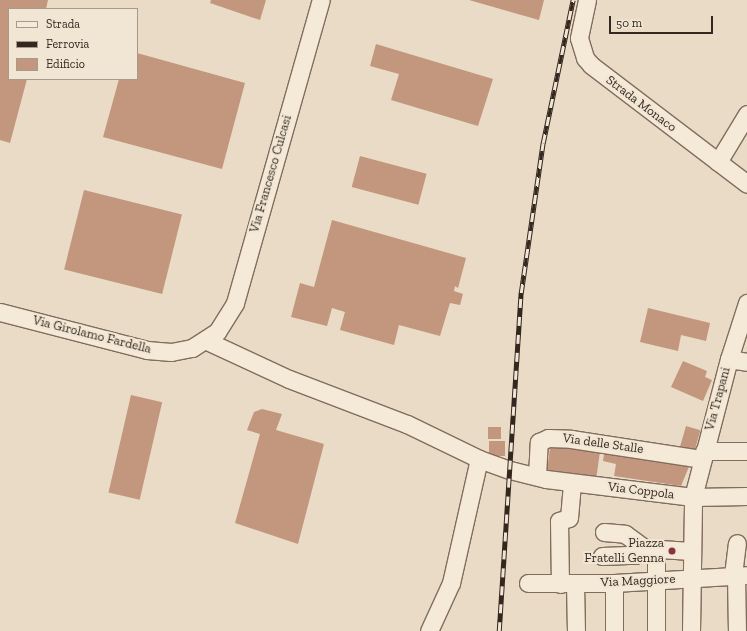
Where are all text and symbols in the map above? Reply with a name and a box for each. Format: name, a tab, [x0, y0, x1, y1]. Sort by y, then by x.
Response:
legend	[8, 8, 138, 80]
scale bar	[611, 8, 715, 34]
text: 50 m	[616, 16, 642, 30]
text: Strada	[46, 17, 80, 31]
text: Ferrovia	[46, 37, 89, 51]
text: Edificio	[46, 57, 85, 71]
street label: Strada Monaco	[603, 72, 679, 136]
street label: Via Francesco Culcasi	[247, 113, 295, 235]
street label: Via Girolamo Fardella	[31, 313, 153, 357]
street label: Via Trapani	[702, 366, 734, 432]
street label: Via delle Stalle	[562, 431, 644, 457]
street label: Via Coppola	[607, 479, 675, 503]
place label: Piazza Fratelli Genna	[584, 536, 664, 567]
marker: Piazza Fratelli Genna	[667, 546, 677, 556]
street label: Via Maggiore	[600, 571, 676, 591]

